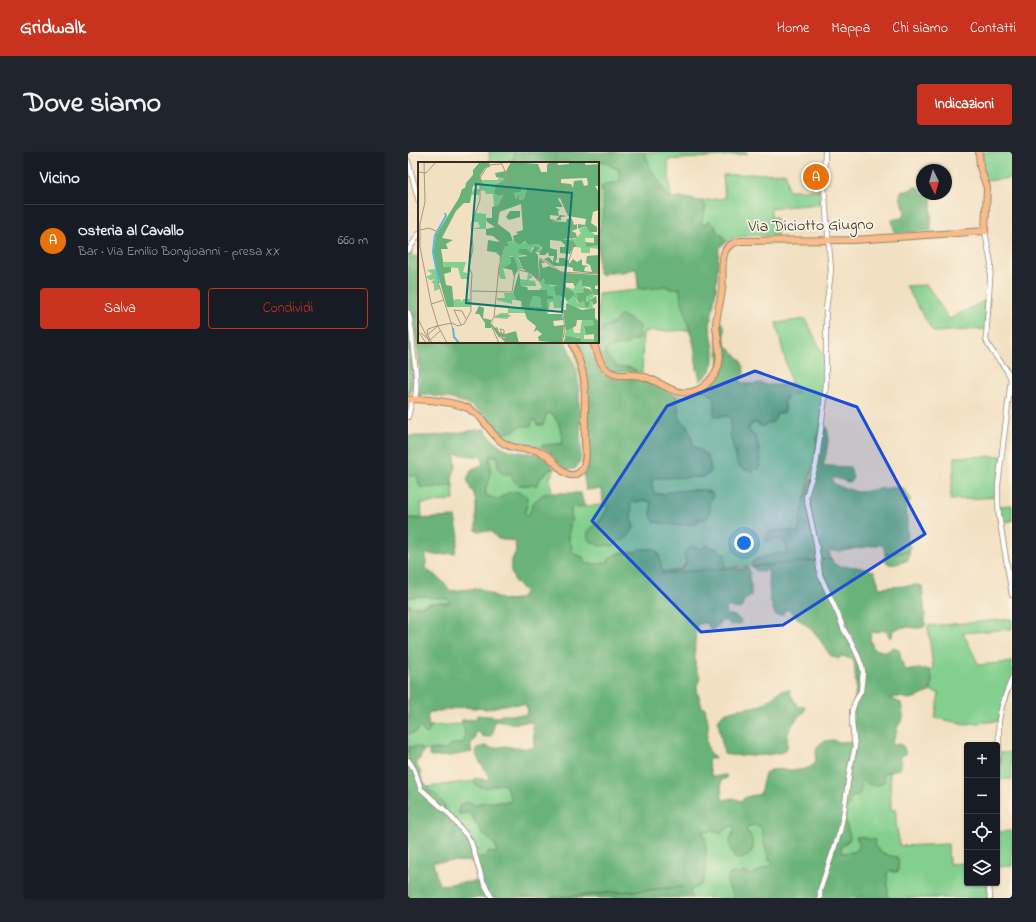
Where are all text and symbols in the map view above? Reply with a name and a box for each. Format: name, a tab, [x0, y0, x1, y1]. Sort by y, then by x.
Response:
text: Gridwalk	[20, 15, 86, 42]
text: Home	[777, 18, 809, 39]
text: Mappa	[831, 18, 870, 39]
text: Chi siamo	[892, 18, 948, 39]
text: Contatti	[970, 18, 1016, 39]
text: Dove siamo	[24, 84, 161, 125]
button: Indicazioni	[917, 84, 1012, 125]
inset map	[418, 162, 599, 343]
pin: A	[803, 162, 829, 192]
north arrow	[916, 164, 952, 200]
text: Vicino	[40, 166, 80, 191]
street label: Via Diciotto Giugno	[747, 213, 874, 239]
text: Osteria al Cavallo	[78, 220, 184, 242]
text: A	[49, 231, 57, 250]
text: 660 m	[338, 231, 368, 250]
text: Bar · Via Emilio Bongioanni - presa XX	[78, 242, 281, 261]
button: Salva	[40, 288, 200, 329]
button: Condividi	[208, 288, 368, 329]
your location	[734, 533, 754, 553]
map controls	[964, 742, 1000, 886]
button: +	[964, 742, 1000, 778]
button: −	[964, 778, 1000, 814]
button: locate	[964, 814, 1000, 850]
button: layers	[964, 850, 1000, 886]

